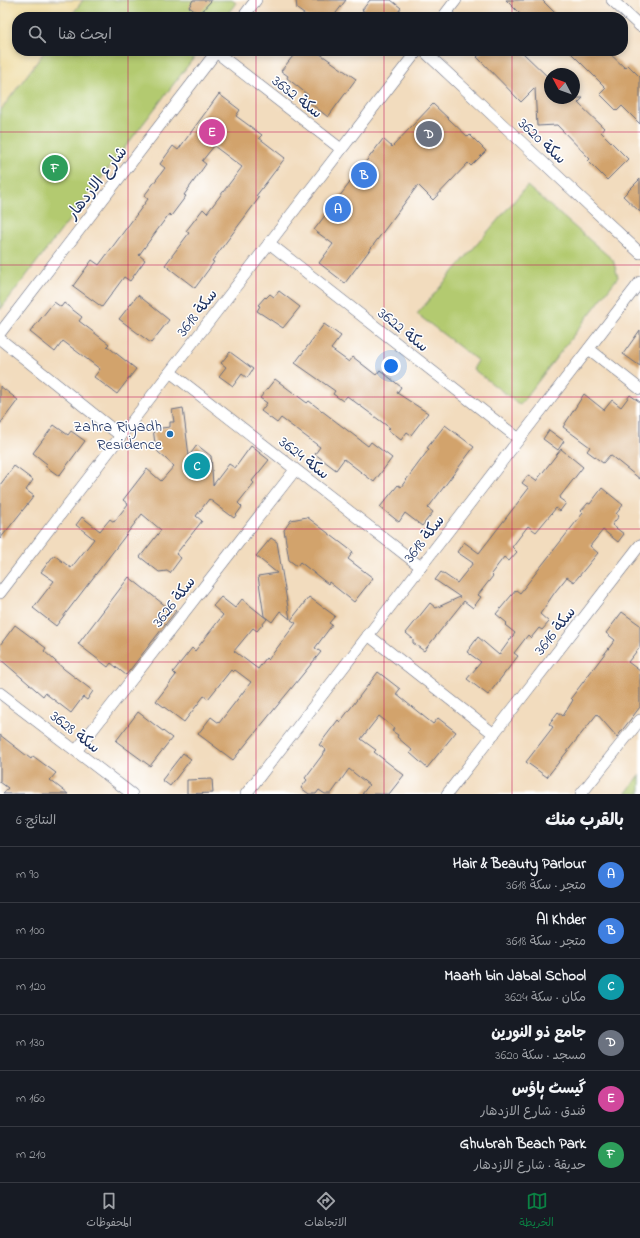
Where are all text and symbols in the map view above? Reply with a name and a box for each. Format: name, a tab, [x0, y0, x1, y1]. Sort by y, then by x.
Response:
search box	[12, 12, 628, 56]
icon: search	[26, 23, 48, 45]
text: ابحث هنا	[58, 24, 112, 46]
north arrow	[544, 68, 580, 104]
street label: سكة 3632	[266, 70, 327, 125]
street label: سكة 3620	[512, 112, 571, 170]
pin: E	[199, 117, 225, 147]
pin: D	[416, 119, 442, 149]
street label: شارع الازدهار	[61, 141, 134, 226]
pin: F	[42, 153, 68, 183]
pin: B	[351, 160, 377, 190]
pin: A	[325, 194, 351, 224]
street label: سكة 3618	[171, 284, 224, 342]
street label: سكة 3622	[372, 302, 434, 359]
your location	[381, 356, 401, 376]
place label: Zahra Riyadh Residence	[73, 415, 163, 457]
marker: Zahra Riyadh Residence	[165, 429, 175, 439]
street label: سكة 3624	[273, 431, 334, 486]
pin: C	[184, 451, 210, 481]
street label: سكة 3618	[398, 510, 451, 568]
street label: سكة 3626	[147, 571, 202, 633]
street label: سكة 3616	[529, 602, 582, 661]
street label: سكة 3628	[44, 705, 105, 760]
text: بالقرب منك	[545, 808, 624, 833]
text: النتائج: 6	[16, 811, 56, 830]
text: Hair & Beauty Parlour	[453, 853, 586, 875]
text: 90 m	[16, 865, 39, 884]
text: A	[607, 865, 615, 884]
text: متجر · سكة 3618	[506, 876, 586, 895]
text: Al Khder	[536, 909, 586, 931]
text: 100 m	[16, 921, 45, 940]
text: B	[607, 921, 615, 940]
text: متجر · سكة 3618	[506, 932, 586, 951]
text: Maath bin Jabal School	[444, 965, 586, 987]
text: 120 m	[16, 977, 46, 996]
text: C	[607, 977, 615, 996]
text: مكان · سكة 3624	[505, 988, 586, 1007]
text: جامع ذو النورين	[491, 1022, 586, 1044]
text: 130 m	[16, 1033, 44, 1052]
text: D	[606, 1033, 616, 1052]
text: مسجد · سكة 3620	[495, 1046, 586, 1065]
text: گیسٹ ہاؤس	[512, 1078, 586, 1100]
text: 160 m	[16, 1089, 45, 1108]
text: E	[607, 1089, 615, 1108]
text: فندق · شارع الازدهار	[480, 1102, 586, 1121]
text: Ghubrah Beach Park	[460, 1133, 586, 1155]
text: 210 m	[16, 1145, 46, 1164]
text: F	[607, 1145, 615, 1164]
text: حديقة · شارع الازدهار	[474, 1156, 586, 1175]
tab: المحفوظات	[86, 1190, 132, 1232]
tab: الاتجاهات	[304, 1190, 347, 1232]
tab: الخريطة	[519, 1190, 554, 1232]

